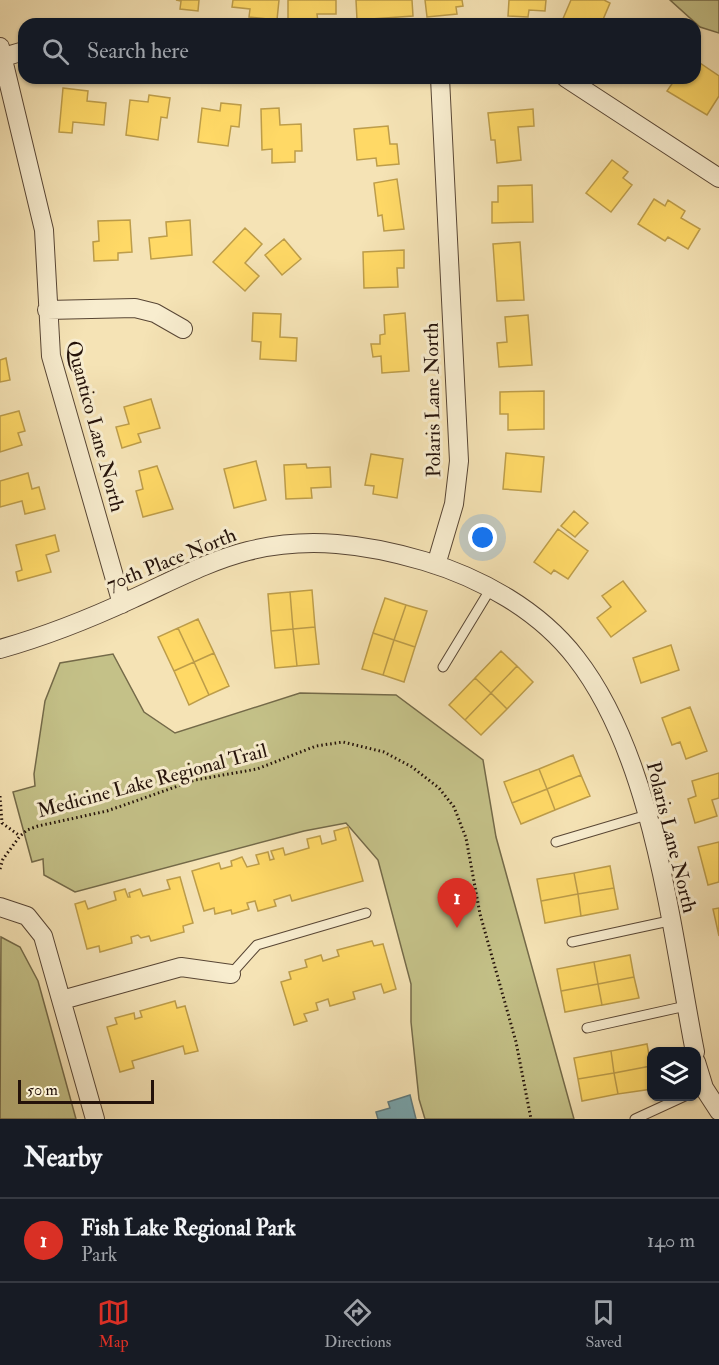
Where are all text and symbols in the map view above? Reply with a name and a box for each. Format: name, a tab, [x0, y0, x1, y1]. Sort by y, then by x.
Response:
search box	[18, 18, 701, 84]
icon: search	[39, 35, 72, 68]
text: Search here	[87, 37, 189, 65]
street label: Polaris Lane North	[419, 322, 446, 478]
street label: Quantico Lane North	[61, 338, 131, 515]
street label: 70th Place North	[103, 522, 240, 597]
your location	[468, 523, 497, 552]
street label: Medicine Lake Regional Trail	[34, 738, 270, 823]
street label: Polaris Lane North	[641, 759, 703, 916]
pin: 1	[438, 878, 476, 928]
map controls	[647, 1047, 701, 1101]
button: layers	[647, 1047, 701, 1101]
scale bar	[18, 1077, 154, 1104]
text: 50 m	[27, 1080, 58, 1100]
text: Nearby	[24, 1142, 102, 1174]
text: Fish Lake Regional Park	[81, 1214, 296, 1242]
text: 1	[40, 1228, 47, 1253]
text: 140 m	[647, 1228, 695, 1253]
text: Park	[81, 1242, 117, 1267]
tab: Map	[97, 1296, 130, 1352]
tab: Directions	[324, 1296, 391, 1352]
tab: Saved	[585, 1296, 622, 1352]

